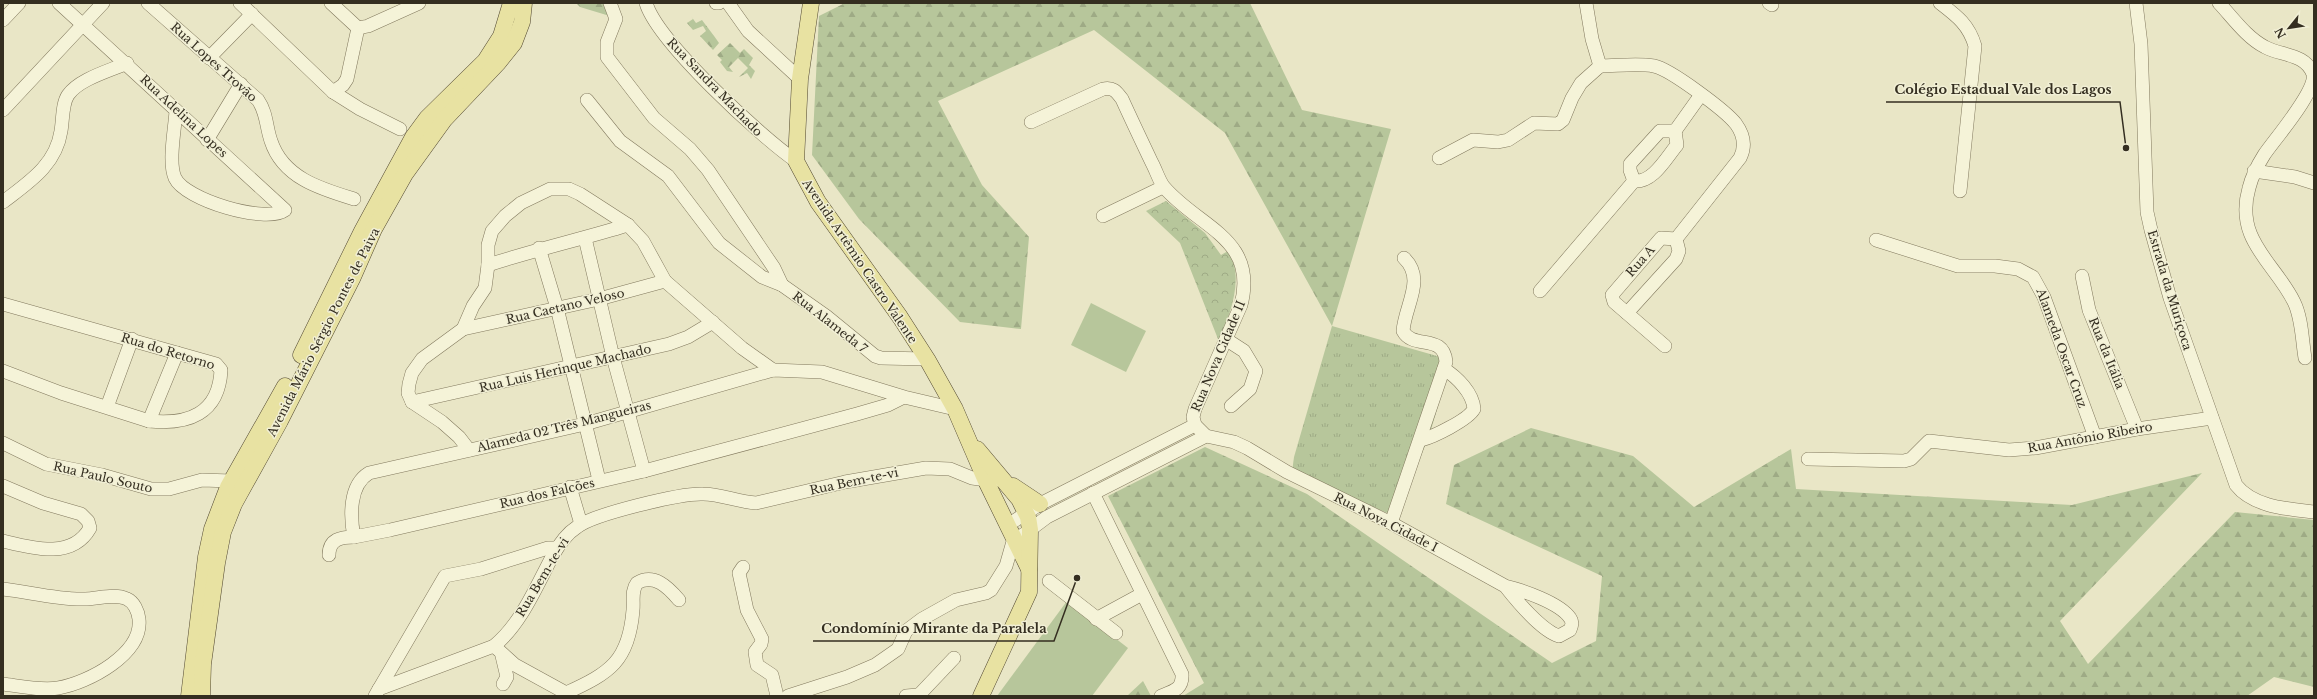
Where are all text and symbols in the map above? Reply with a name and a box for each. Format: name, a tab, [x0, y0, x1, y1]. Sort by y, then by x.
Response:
north arrow	[2269, 8, 2309, 48]
street label: Rua Lopes Trovão	[168, 19, 260, 105]
text: N	[2271, 24, 2289, 41]
street label: Rua Sandra Machado	[664, 35, 766, 139]
street label: Rua Adelina Lopes	[137, 72, 231, 160]
callout: Colégio Estadual Vale dos Lagos	[1886, 77, 2120, 102]
text: Colégio Estadual Vale dos Lagos	[1894, 81, 2112, 98]
street label: Avenida Artêmio Castro Valente	[799, 175, 921, 346]
street label: Avenida Mário Sérgio Pontes de Paiva	[263, 225, 383, 440]
street label: Estrada da Muriçoca	[2145, 228, 2196, 352]
street label: Rua A	[1622, 242, 1658, 280]
street label: Rua Caetano Veloso	[504, 285, 626, 327]
street label: Alameda Oscar Cruz	[2033, 285, 2091, 410]
street label: Rua Alameda 7	[790, 288, 871, 356]
street label: Rua Nova Cidade II	[1188, 298, 1248, 414]
street label: Rua da Itália	[2086, 315, 2128, 391]
street label: Rua do Retorno	[119, 330, 217, 372]
street label: Rua Luis Herinque Machado	[477, 341, 653, 395]
street label: Alameda 02 Três Mangueiras	[474, 397, 653, 455]
street label: Rua Antônio Ribeiro	[2026, 419, 2154, 455]
street label: Rua Paulo Souto	[52, 458, 154, 496]
street label: Rua Bem-te-vi	[808, 464, 900, 498]
street label: Rua dos Falcões	[498, 475, 596, 511]
street label: Rua Nova Cidade I	[1332, 489, 1440, 555]
street label: Rua Bem-te-vi	[512, 534, 572, 620]
callout: Condomínio Mirante da Paralela	[813, 616, 1054, 641]
text: Condomínio Mirante da Paralela	[821, 620, 1047, 637]

